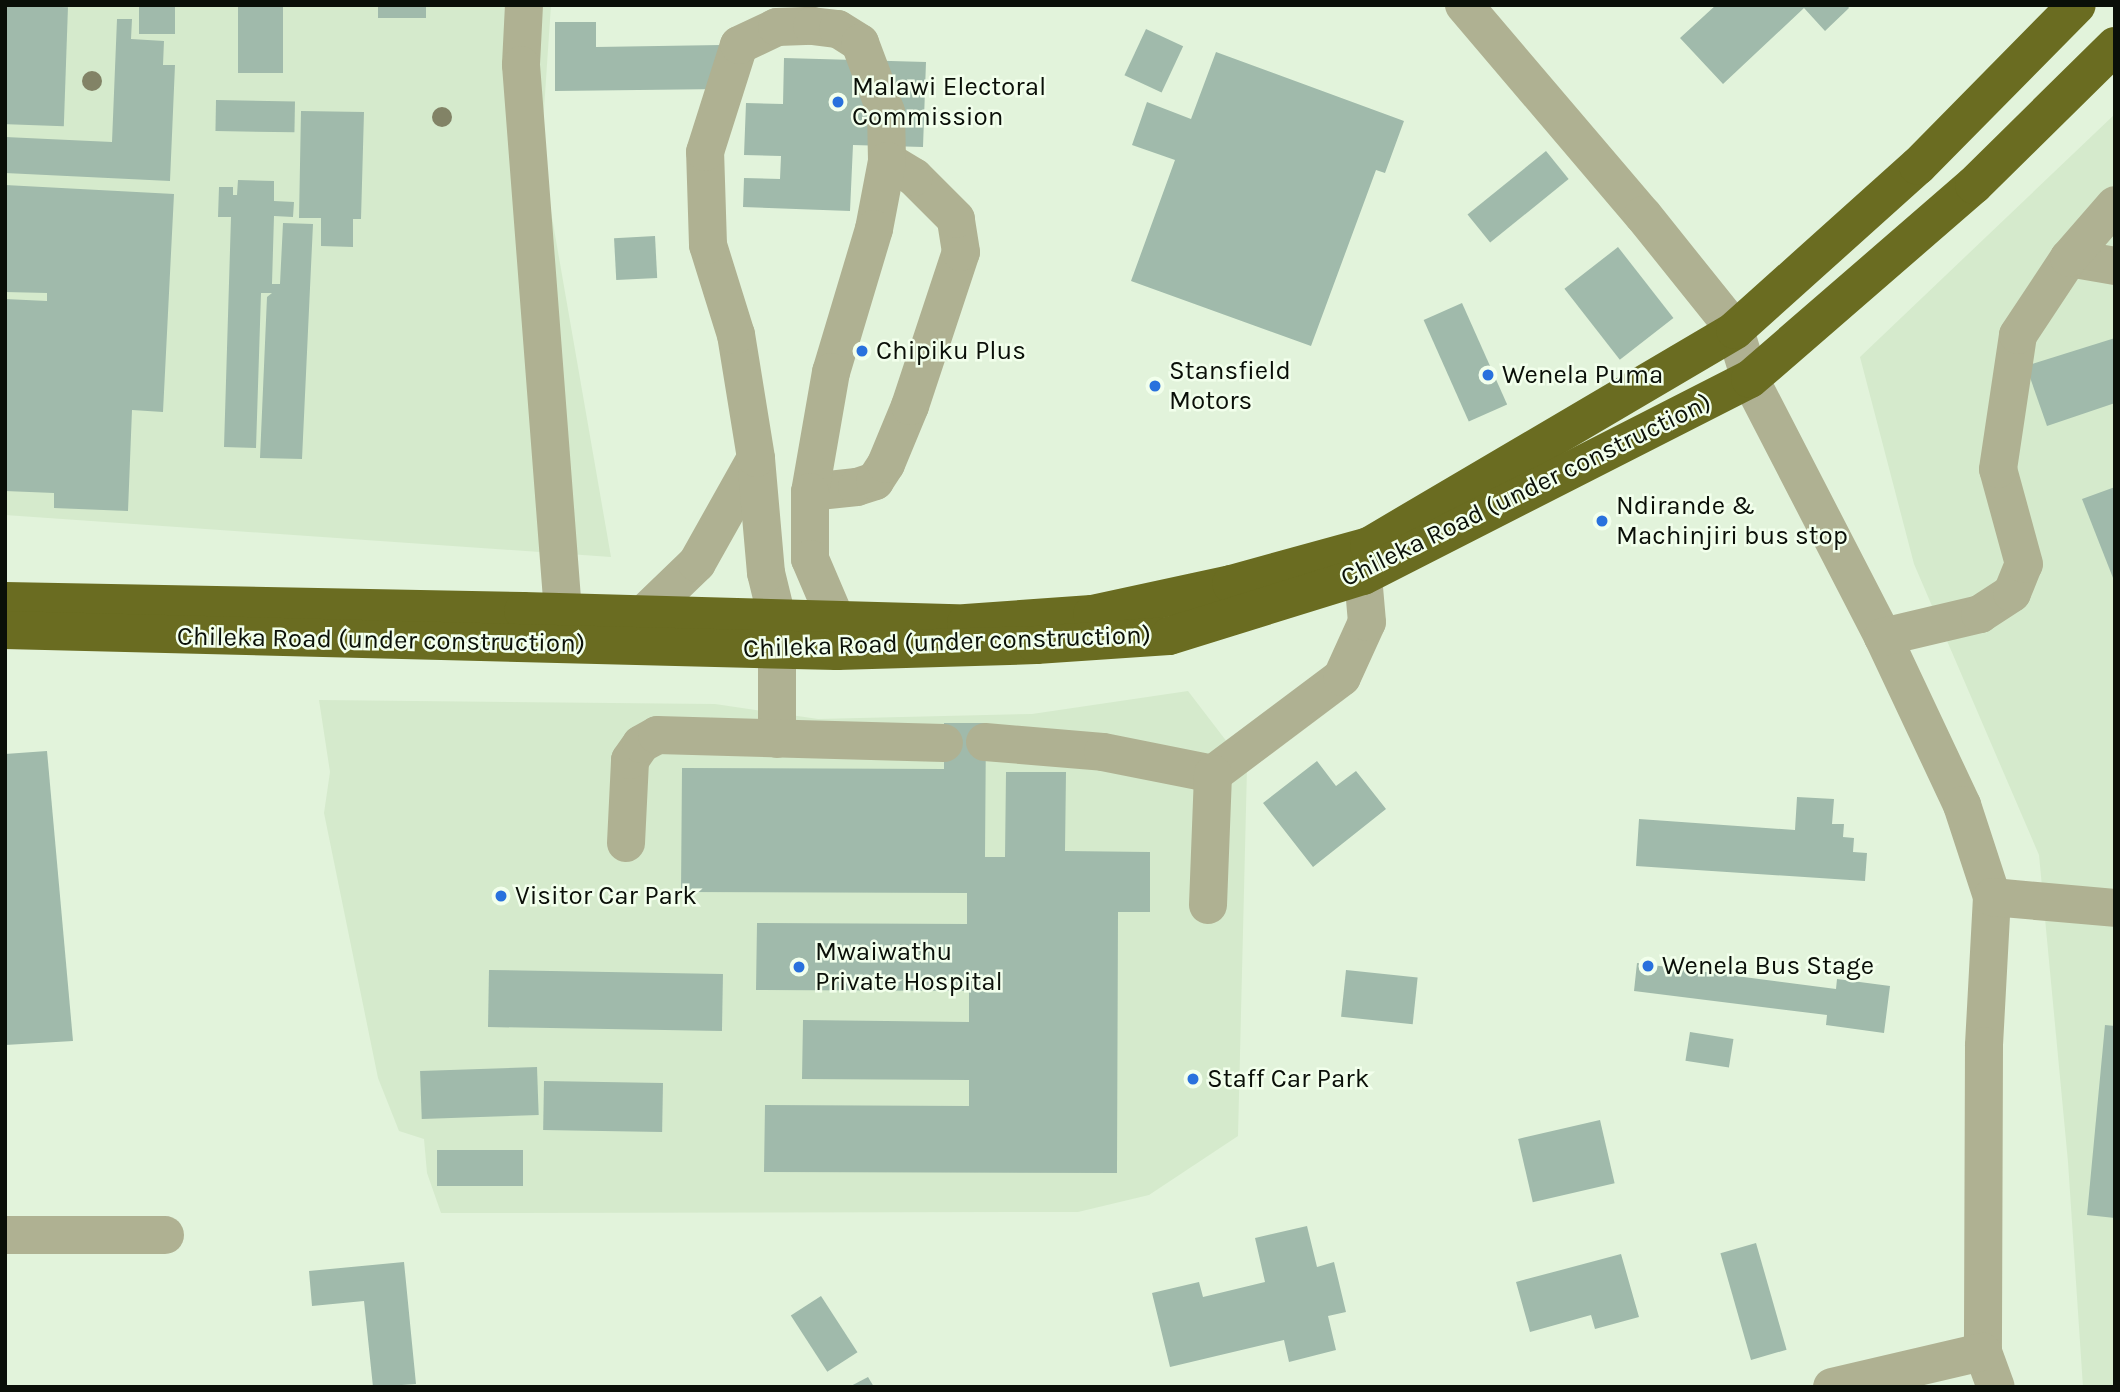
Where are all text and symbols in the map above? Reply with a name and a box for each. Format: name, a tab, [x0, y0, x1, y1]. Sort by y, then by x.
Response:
place label: Malawi Electoral Commission	[852, 71, 1046, 132]
marker: Malawi Electoral Commission	[830, 94, 846, 110]
place label: Chipiku Plus	[876, 335, 1026, 367]
marker: Chipiku Plus	[854, 343, 870, 359]
place label: Stansfield Motors	[1169, 355, 1291, 416]
place label: Wenela Puma	[1502, 359, 1663, 391]
marker: Wenela Puma	[1480, 367, 1496, 383]
marker: Stansfield Motors	[1147, 378, 1163, 394]
street label: Chileka Road (under construction)	[1336, 387, 1716, 593]
place label: Ndirande & Machinjiri bus stop	[1616, 490, 1848, 552]
marker: Ndirande & Machinjiri bus stop	[1594, 513, 1610, 529]
street label: Chileka Road (under construction)	[742, 619, 1152, 665]
street label: Chileka Road (under construction)	[177, 621, 585, 659]
place label: Visitor Car Park	[515, 880, 697, 912]
marker: Visitor Car Park	[493, 888, 509, 904]
place label: Mwaiwathu Private Hospital	[815, 936, 1003, 998]
place label: Wenela Bus Stage	[1662, 950, 1874, 982]
marker: Mwaiwathu Private Hospital	[789, 957, 809, 977]
marker: Wenela Bus Stage	[1640, 958, 1656, 974]
place label: Staff Car Park	[1207, 1063, 1369, 1095]
marker: Staff Car Park	[1185, 1071, 1201, 1087]

